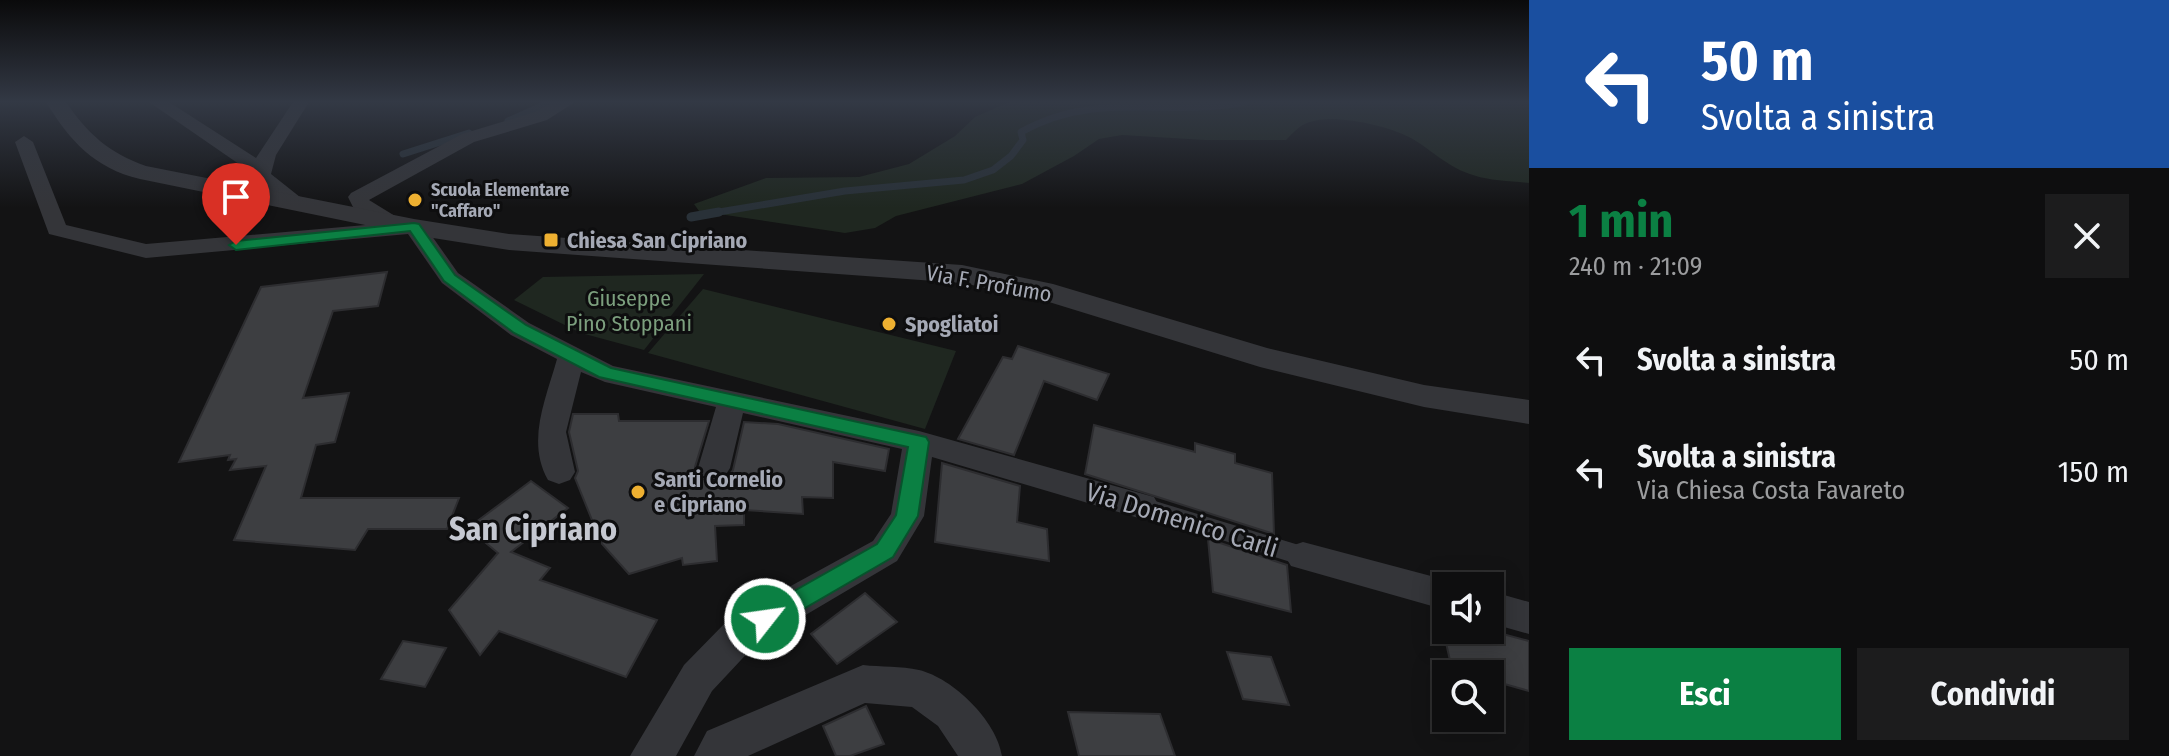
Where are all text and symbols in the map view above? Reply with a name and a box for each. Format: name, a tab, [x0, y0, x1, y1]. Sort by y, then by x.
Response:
text: 50 m	[1701, 28, 1813, 95]
icon: left	[1569, 32, 1673, 136]
text: Svolta a sinistra	[1701, 96, 1935, 140]
pin	[202, 163, 270, 245]
icon: arrive	[214, 175, 258, 219]
place label: Scuola Elementare "Caffaro"	[431, 179, 569, 222]
marker: Scuola Elementare "Caffaro"	[406, 191, 424, 209]
text: 1 min	[1569, 192, 1674, 250]
button: close	[2045, 194, 2129, 278]
place label: Chiesa San Cipriano	[567, 227, 748, 254]
marker: Chiesa San Cipriano	[542, 231, 560, 249]
text: 240 m · 21:09	[1569, 251, 1702, 282]
street label: Via F. Profumo	[924, 259, 1054, 308]
park label: Giuseppe Pino Stoppani	[566, 285, 692, 337]
place label: Spogliatoi	[905, 311, 998, 338]
marker: Spogliatoi	[880, 315, 898, 333]
icon: left	[1569, 338, 1613, 382]
text: Svolta a sinistra	[1637, 342, 1836, 378]
text: 50 m	[2069, 342, 2129, 378]
text: Svolta a sinistra	[1637, 439, 1836, 475]
icon: left	[1569, 450, 1613, 494]
text: 150 m	[2058, 454, 2129, 490]
place label: Santi Cornelio e Cipriano	[654, 466, 783, 518]
text: Via Chiesa Costa Favareto	[1637, 475, 1905, 506]
street label: Via Domenico Carli	[1082, 477, 1282, 564]
marker: Santi Cornelio e Cipriano	[629, 483, 647, 501]
district label: San Cipriano	[449, 510, 617, 548]
map controls	[1432, 572, 1504, 732]
button: sound	[1432, 572, 1504, 644]
position arrow	[723, 577, 807, 661]
button: Esci	[1569, 648, 1841, 740]
button: Condividi	[1857, 648, 2129, 740]
button: search	[1432, 660, 1504, 732]

